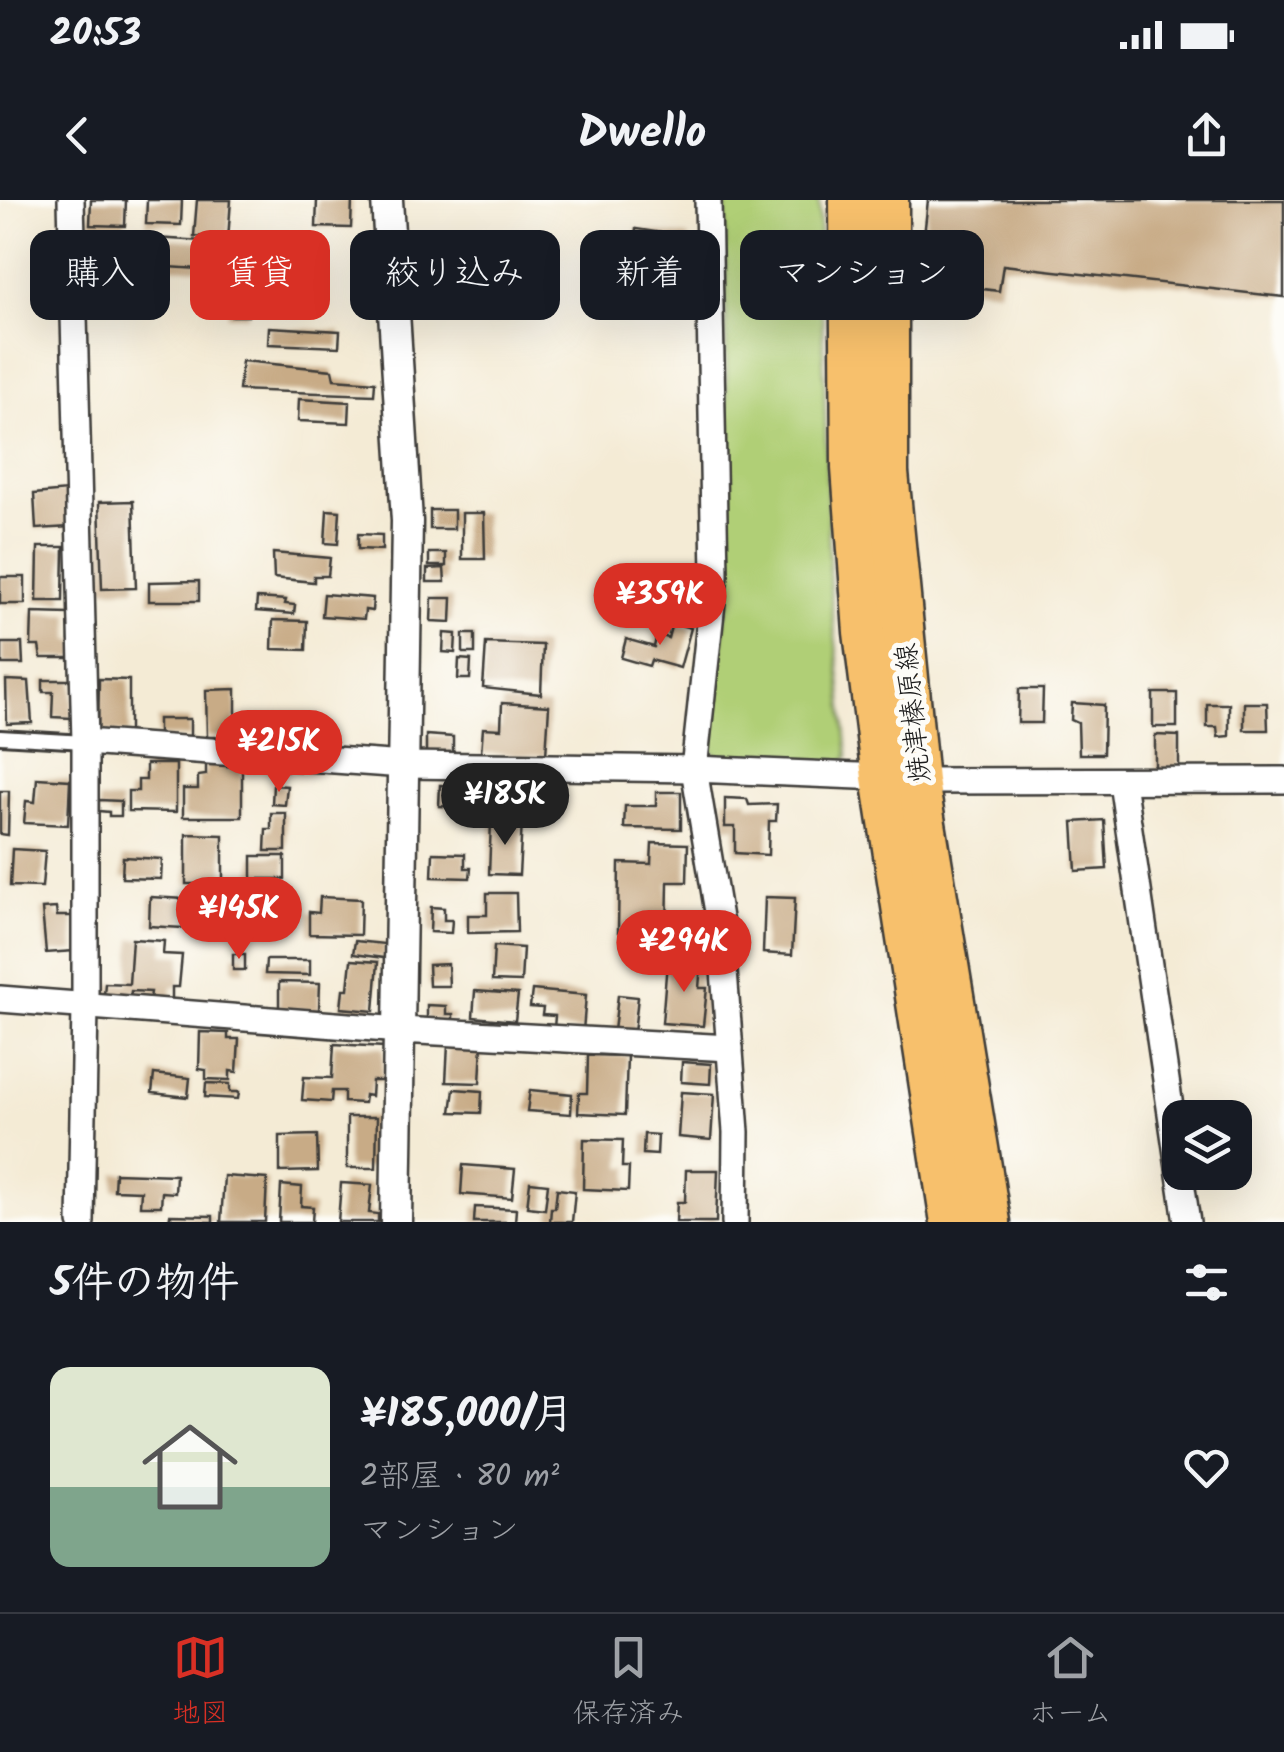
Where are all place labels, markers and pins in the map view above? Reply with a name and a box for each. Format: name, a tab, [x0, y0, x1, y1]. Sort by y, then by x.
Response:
pin: ¥359K	[590, 563, 730, 648]
pin: ¥215K	[209, 710, 349, 795]
pin: ¥185K	[435, 763, 575, 848]
pin: ¥145K	[169, 877, 309, 962]
pin: ¥294K	[614, 910, 754, 995]

